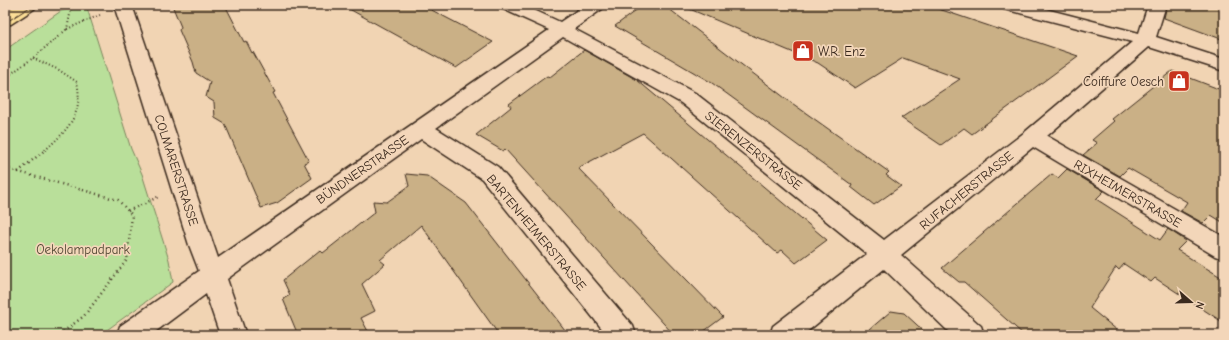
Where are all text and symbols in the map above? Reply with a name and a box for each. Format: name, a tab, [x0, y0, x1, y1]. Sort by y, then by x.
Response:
shop icon: W.R. Enz	[790, 38, 816, 64]
place label: W.R. Enz	[818, 44, 865, 59]
shop icon: Coiffure Oesch	[1166, 68, 1192, 94]
place label: Coiffure Oesch	[1083, 74, 1164, 89]
street label: SIERENZERSTRASSE	[702, 108, 805, 193]
street label: COLMARERSTRASSE	[151, 113, 202, 228]
street label: BÜNDNERSTRASSE	[313, 131, 412, 207]
street label: RUFACHERSTRASSE	[917, 148, 1016, 233]
street label: RIXHEIMERSTRASSE	[1071, 156, 1184, 231]
street label: BARTENHEIMERSTRASSE	[484, 171, 590, 293]
park label: Oekolampadpark	[36, 242, 131, 257]
north arrow	[1171, 282, 1211, 322]
text: N	[1193, 300, 1207, 311]

